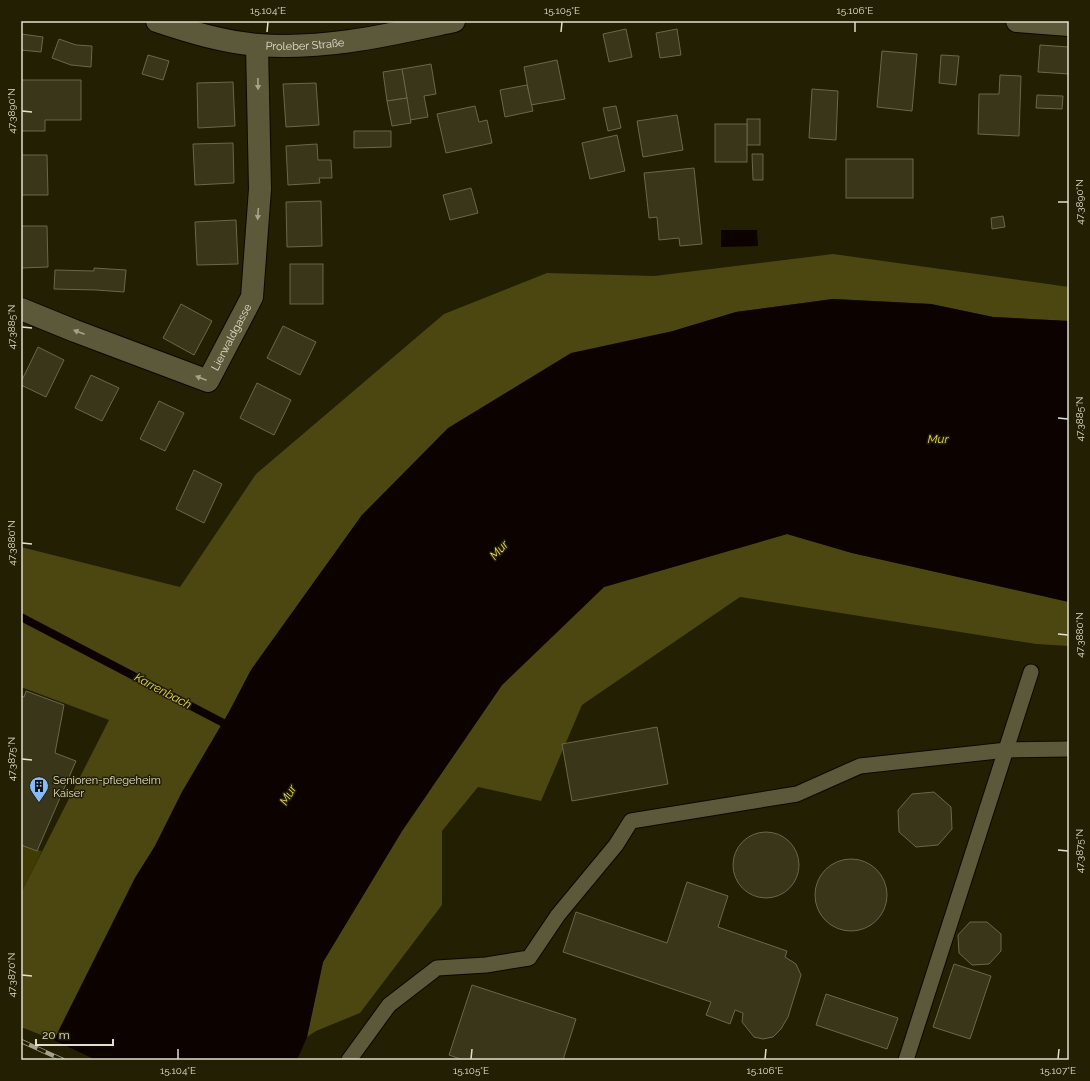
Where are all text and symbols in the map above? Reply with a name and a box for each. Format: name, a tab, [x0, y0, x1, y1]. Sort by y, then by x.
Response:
text: 15.104°E	[250, 5, 286, 16]
text: 15.105°E	[544, 5, 580, 16]
text: 15.106°E	[837, 5, 873, 16]
street label: Proleber Straße	[265, 35, 346, 52]
one-way arrow	[255, 78, 261, 91]
text: 47.3890°N	[6, 88, 17, 134]
text: 47.3890°N	[1074, 179, 1085, 225]
one-way arrow	[254, 208, 261, 220]
street label: Lierwaldgasse	[208, 301, 254, 373]
text: 47.3885°N	[6, 304, 17, 350]
one-way arrow	[72, 329, 84, 335]
one-way arrow	[194, 375, 206, 381]
text: 47.3885°N	[1074, 396, 1085, 442]
water label: Mur	[927, 432, 949, 446]
text: 47.3880°N	[6, 520, 17, 566]
water label: Mur	[487, 537, 512, 562]
text: 47.3880°N	[1074, 612, 1085, 658]
water label: Karrenbach	[132, 670, 194, 712]
text: 47.3875°N	[6, 737, 17, 781]
place label: Senioren-pflegeheim Kaiser	[53, 774, 161, 800]
building icon: Senioren-pflegeheim Kaiser	[28, 775, 50, 803]
water label: Mur	[277, 782, 300, 808]
text: 47.3875°N	[1074, 829, 1085, 873]
text: 47.3870°N	[6, 953, 17, 997]
scale bar	[36, 1021, 113, 1047]
text: 20 m	[42, 1028, 70, 1042]
text: 15.104°E	[160, 1065, 196, 1076]
text: 15.105°E	[453, 1065, 489, 1076]
text: 15.106°E	[747, 1065, 783, 1076]
text: 15.107°E	[1040, 1065, 1076, 1076]

